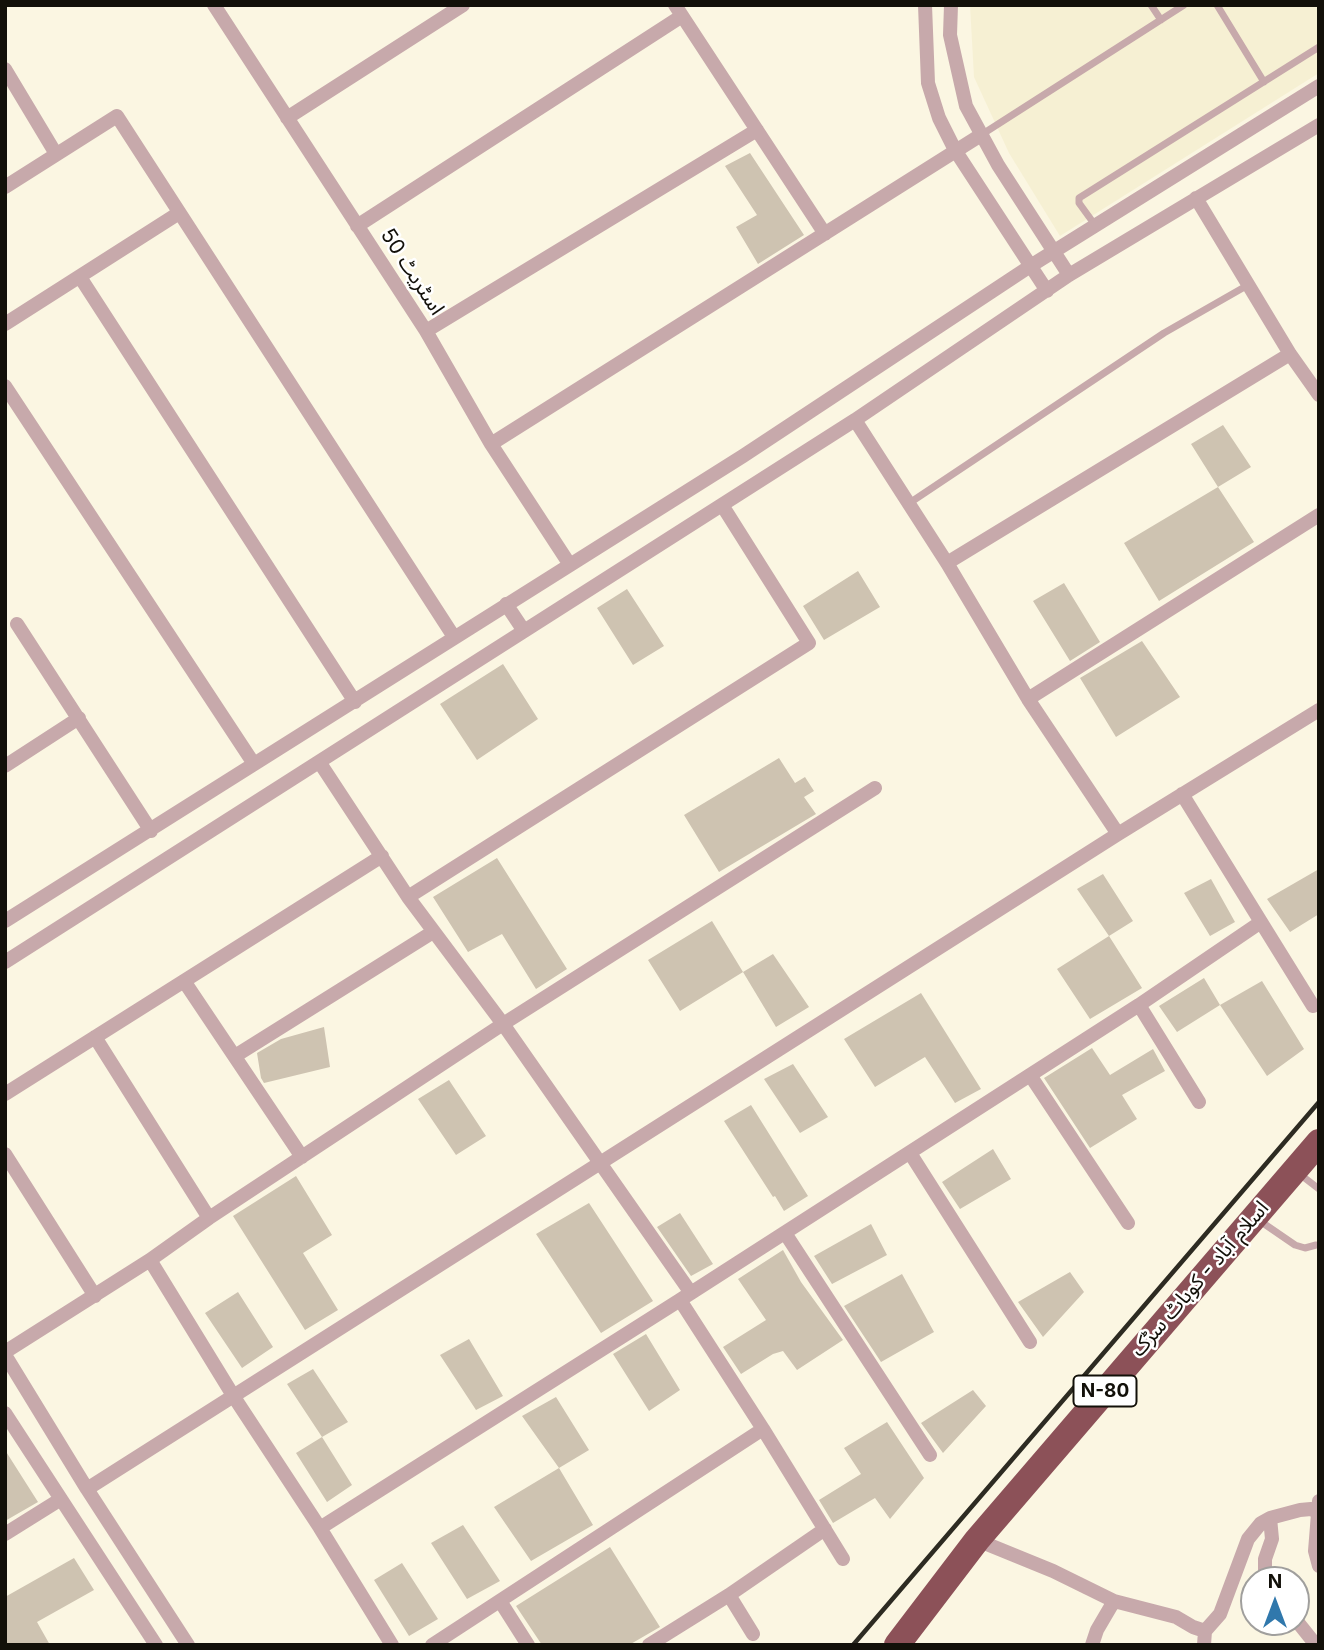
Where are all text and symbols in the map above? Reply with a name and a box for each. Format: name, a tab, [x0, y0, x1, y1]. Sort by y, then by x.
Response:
street label: اسٹریٹ 50	[375, 224, 449, 320]
street label: اسلام آباد - کوہاٹ سڑک	[1126, 1196, 1274, 1362]
road number: N-80	[1074, 1376, 1136, 1406]
north arrow	[1240, 1566, 1310, 1636]
text: N	[1268, 1570, 1282, 1593]

